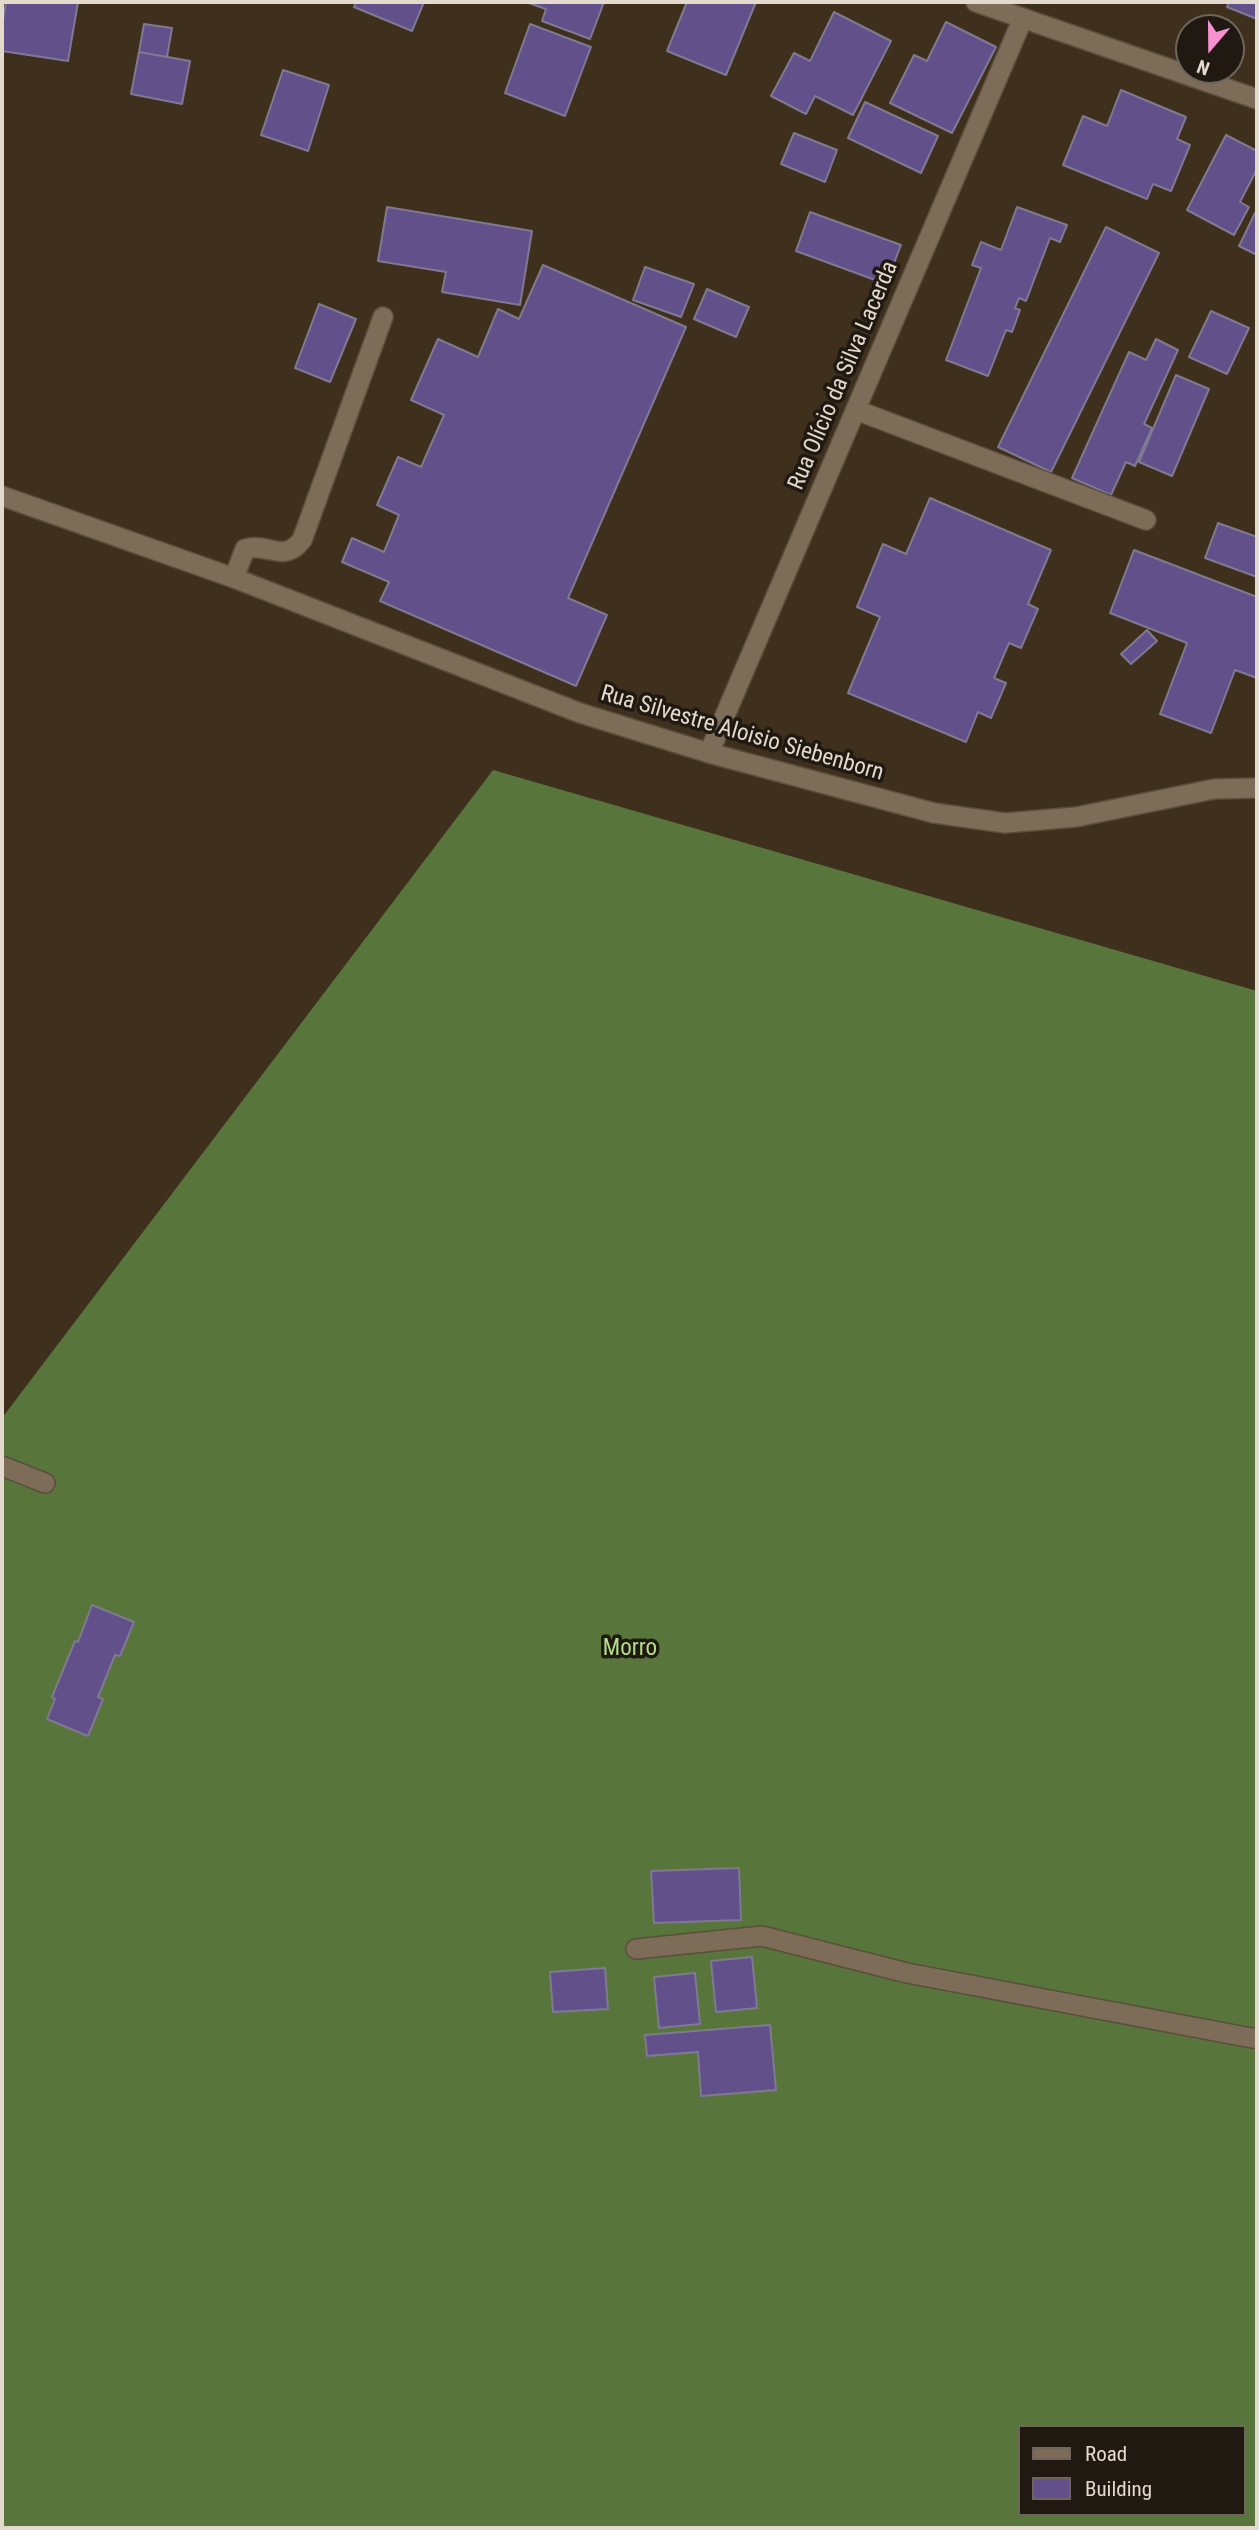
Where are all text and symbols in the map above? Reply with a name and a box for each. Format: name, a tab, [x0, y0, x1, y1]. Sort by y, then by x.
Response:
north arrow	[1175, 14, 1245, 84]
text: N	[1194, 55, 1213, 80]
street label: Rua Olício da Silva Lacerda	[783, 258, 905, 494]
street label: Rua Silvestre Aloisio Siebenborn	[597, 680, 887, 788]
park label: Morro	[603, 1635, 657, 1663]
legend	[1018, 2425, 1245, 2516]
text: Road	[1085, 2442, 1127, 2466]
text: Building	[1085, 2477, 1152, 2501]

